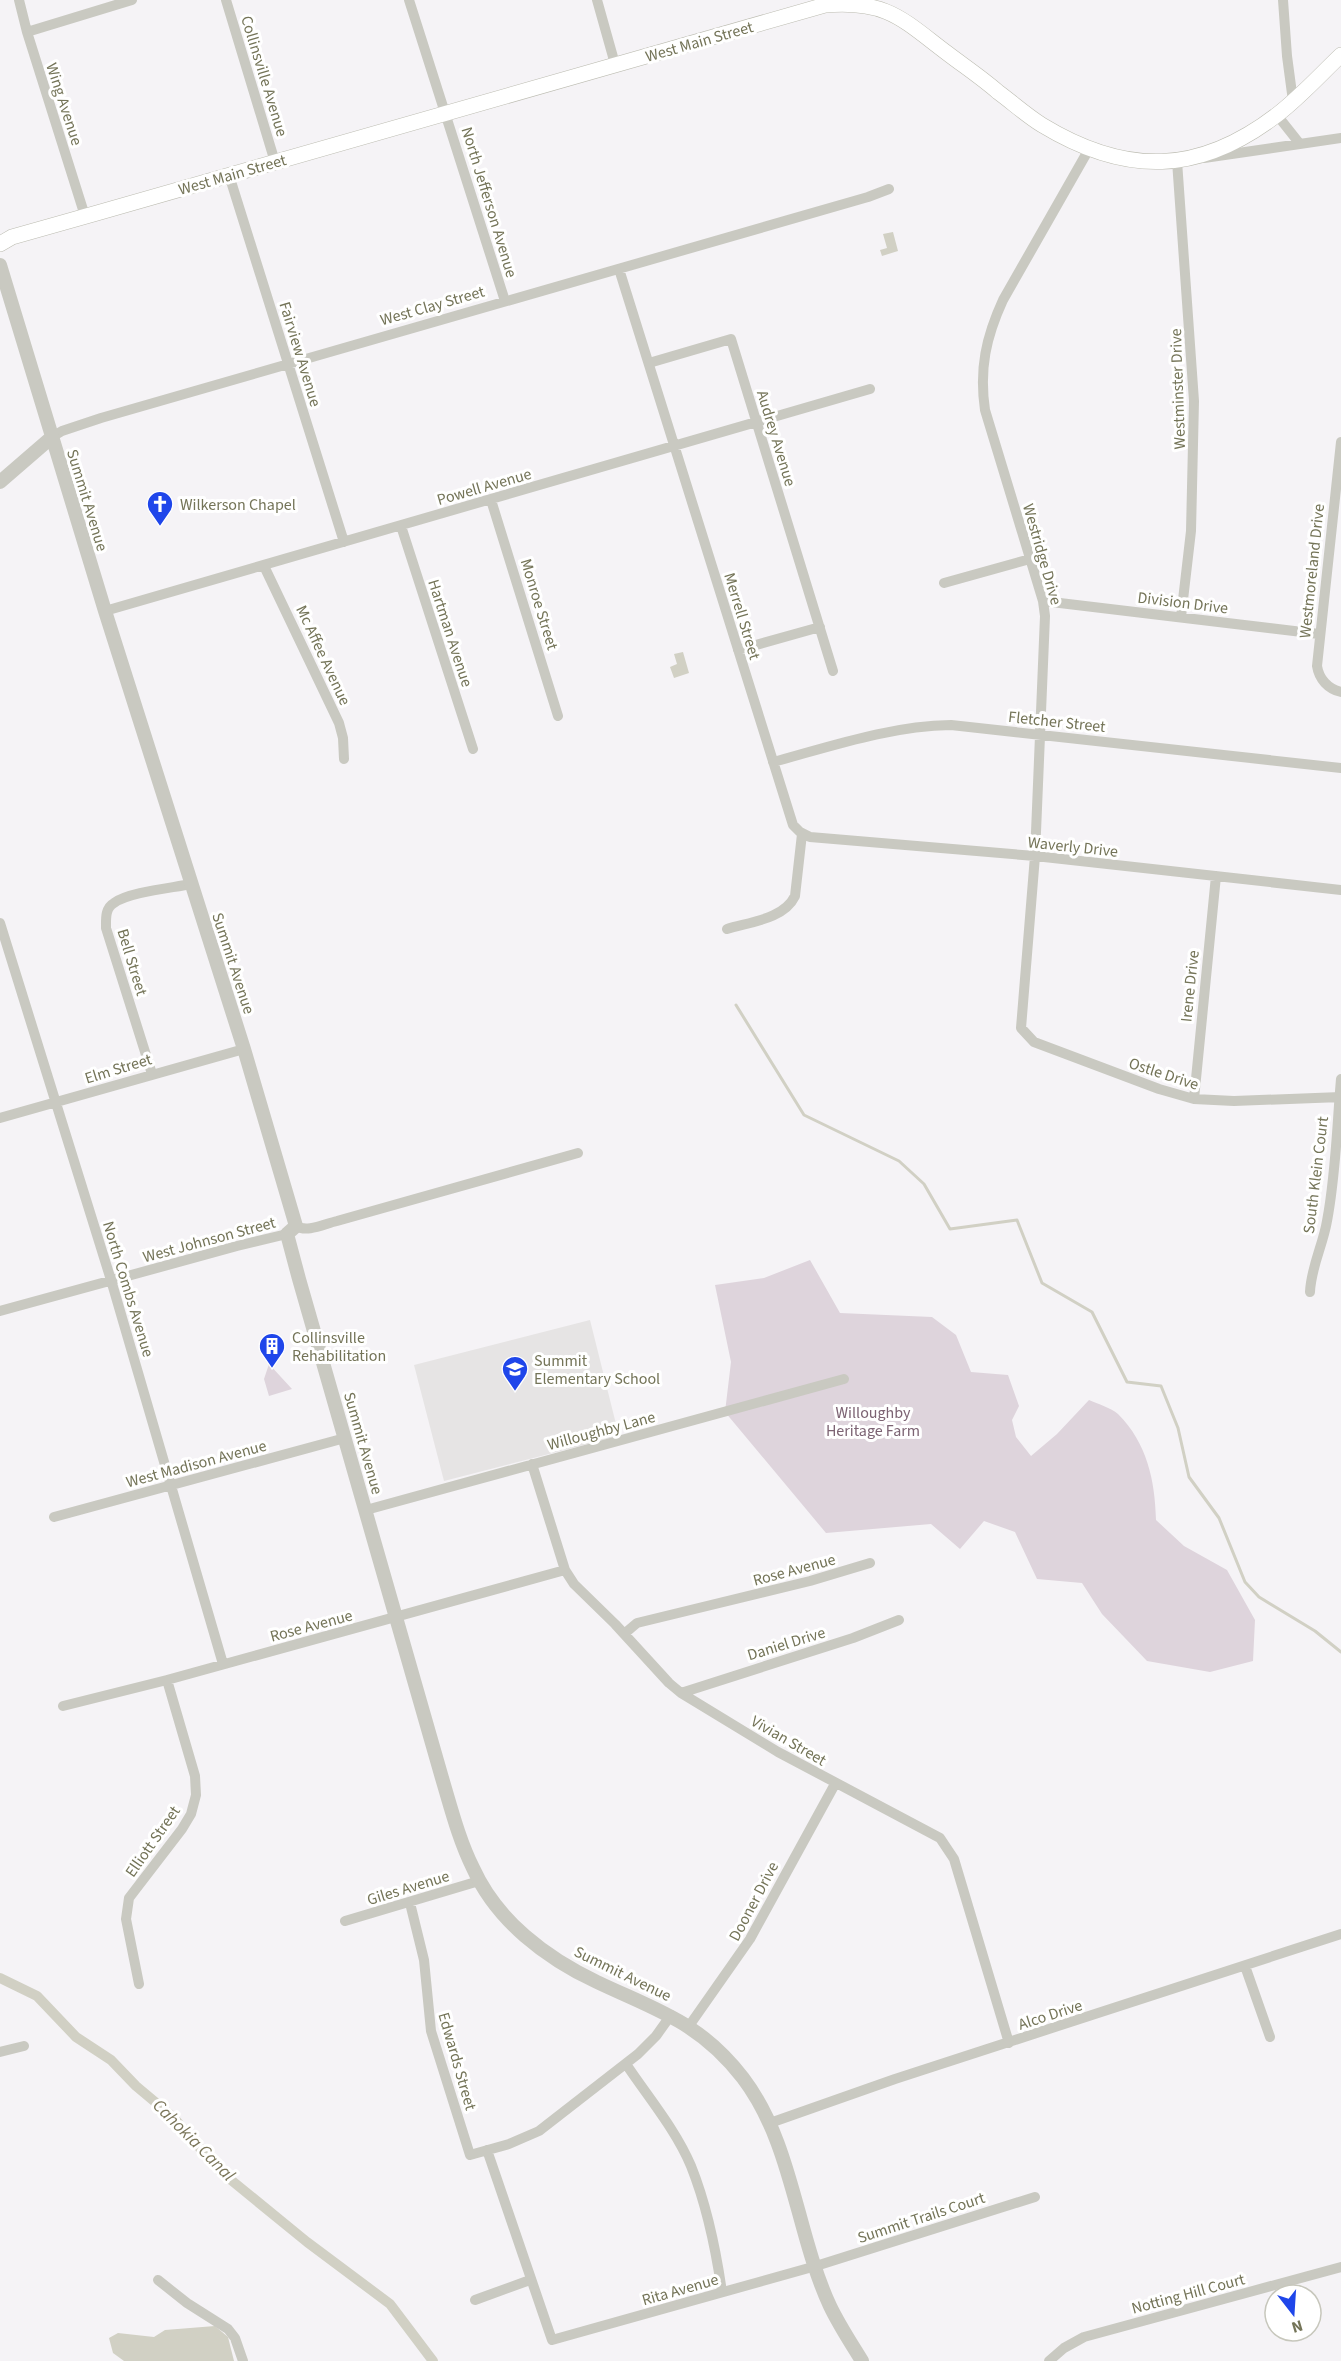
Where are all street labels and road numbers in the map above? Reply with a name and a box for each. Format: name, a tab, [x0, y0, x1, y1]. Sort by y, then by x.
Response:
street label: Collinsville Avenue	[235, 13, 293, 140]
street label: West Main Street	[643, 16, 756, 68]
street label: Wing Avenue	[40, 60, 88, 149]
street label: North Jefferson Avenue	[456, 124, 522, 280]
street label: West Main Street	[176, 149, 289, 201]
street label: West Clay Street	[378, 280, 488, 331]
street label: Fairview Avenue	[274, 299, 326, 410]
street label: Westminster Drive	[1165, 328, 1191, 450]
street label: Audrey Avenue	[751, 387, 801, 489]
street label: Summit Avenue	[61, 447, 113, 554]
street label: Powell Avenue	[434, 463, 534, 511]
street label: Westridge Drive	[1017, 501, 1067, 608]
street label: Westmoreland Drive	[1294, 503, 1330, 640]
street label: Monroe Street	[515, 556, 564, 653]
street label: Merrell Street	[718, 570, 766, 663]
street label: Hartman Avenue	[422, 577, 478, 690]
street label: Division Drive	[1136, 587, 1229, 619]
street label: Mc Affee Avenue	[290, 602, 356, 709]
street label: Fletcher Street	[1007, 706, 1107, 738]
street label: Waverly Drive	[1027, 831, 1119, 863]
street label: Summit Avenue	[206, 910, 260, 1017]
street label: Bell Street	[111, 926, 153, 999]
street label: Irene Drive	[1175, 949, 1205, 1023]
street label: Elm Street	[82, 1048, 155, 1090]
street label: Ostle Drive	[1126, 1052, 1202, 1096]
street label: South Klein Court	[1298, 1115, 1334, 1235]
street label: West Johnson Street	[140, 1211, 279, 1268]
street label: North Combs Avenue	[97, 1219, 159, 1360]
street label: Summit Avenue	[338, 1389, 388, 1497]
street label: Willoughby Lane	[545, 1406, 658, 1456]
street label: West Madison Avenue	[124, 1435, 269, 1493]
street label: Rose Avenue	[750, 1548, 838, 1592]
street label: Rose Avenue	[267, 1604, 355, 1648]
street label: Daniel Drive	[745, 1622, 828, 1666]
street label: Vivian Street	[747, 1710, 831, 1772]
street label: Elliott Street	[120, 1801, 186, 1882]
street label: Dooner Drive	[724, 1858, 784, 1945]
street label: Giles Avenue	[364, 1865, 452, 1911]
street label: Summit Avenue	[570, 1941, 675, 2007]
street label: Alco Drive	[1015, 1994, 1085, 2036]
street label: Edwards Street	[433, 2010, 482, 2113]
street label: Summit Trails Court	[855, 2187, 988, 2249]
street label: Notting Hill Court	[1129, 2268, 1248, 2320]
street label: Rita Avenue	[639, 2269, 721, 2311]

